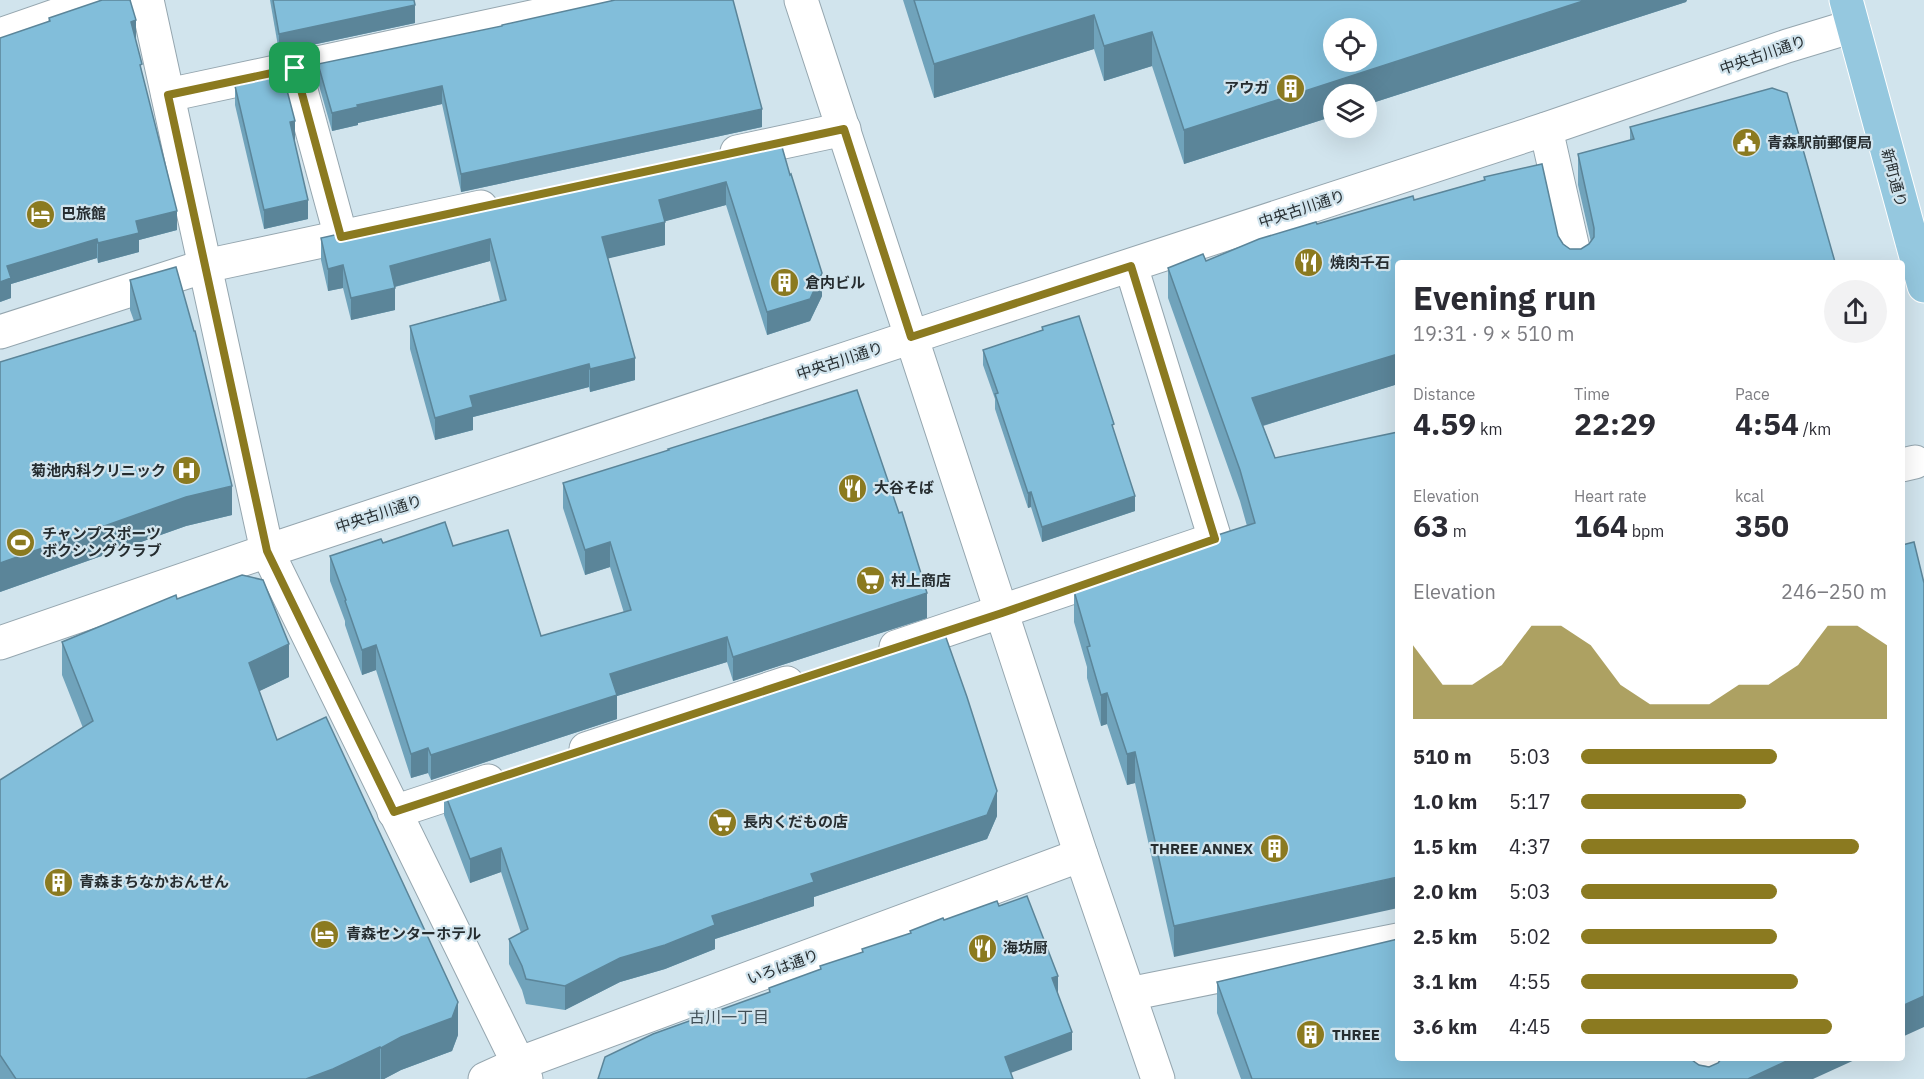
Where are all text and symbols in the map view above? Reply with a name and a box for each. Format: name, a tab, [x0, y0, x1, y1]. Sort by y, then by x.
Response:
map controls	[1323, 18, 1377, 138]
button: locate	[1323, 18, 1377, 72]
street label: 中央古川通り	[1717, 31, 1808, 78]
pin	[269, 42, 320, 93]
icon: arrive	[278, 51, 311, 84]
building icon: アウガ	[1274, 72, 1306, 104]
place label: アウガ	[1224, 78, 1269, 97]
button: layers	[1323, 84, 1377, 138]
public building icon: 青森駅前郵便局	[1730, 127, 1762, 159]
place label: 青森駅前郵便局	[1767, 133, 1872, 152]
street label: 新町通り	[1878, 146, 1911, 209]
street label: 中央古川通り	[1256, 186, 1348, 231]
hotel icon: 巴旅館	[24, 198, 56, 230]
place label: 巴旅館	[61, 204, 106, 223]
restaurant icon: 焼肉千石	[1293, 247, 1325, 279]
place label: 焼肉千石	[1330, 253, 1390, 272]
building icon: 倉内ビル	[768, 267, 800, 299]
place label: 倉内ビル	[805, 273, 865, 292]
text: Evening run	[1413, 276, 1597, 319]
button: share	[1824, 280, 1887, 343]
text: 19:31 · 9 × 510 m	[1413, 320, 1574, 347]
street label: 中央古川通り	[794, 338, 886, 383]
text: Distance	[1413, 384, 1475, 404]
text: Time	[1574, 384, 1610, 404]
text: Pace	[1735, 384, 1770, 404]
text: 4.59	[1413, 404, 1476, 443]
text: 22:29	[1574, 404, 1656, 443]
text: 4:54	[1735, 404, 1799, 443]
text: km	[1476, 419, 1503, 439]
text: /km	[1799, 419, 1831, 439]
hospital icon: 菊池内科クリニック	[171, 455, 203, 487]
place label: 菊池内科クリニック	[31, 461, 166, 480]
restaurant icon: 大谷そば	[837, 472, 869, 504]
place label: 大谷そば	[874, 478, 934, 497]
text: Elevation	[1413, 486, 1479, 506]
text: Heart rate	[1574, 486, 1647, 506]
text: kcal	[1735, 486, 1764, 506]
street label: 中央古川通り	[333, 491, 425, 536]
text: 63	[1413, 506, 1449, 545]
text: 164	[1574, 506, 1628, 545]
text: 350	[1735, 506, 1789, 545]
text: m	[1449, 521, 1467, 541]
text: bpm	[1628, 521, 1664, 541]
place label: チャンプスポーツ ボクシングクラブ	[42, 524, 162, 560]
sports icon: チャンプスポーツ ボクシングクラブ	[5, 527, 37, 559]
supermarket icon: 村上商店	[854, 565, 886, 597]
place label: 村上商店	[891, 571, 951, 590]
text: Elevation	[1413, 578, 1496, 605]
text: 246–250 m	[1781, 578, 1887, 605]
text: 510 m	[1413, 743, 1472, 770]
text: 5:03	[1509, 743, 1551, 770]
text: 1.0 km	[1413, 788, 1477, 815]
text: 5:17	[1509, 788, 1551, 815]
supermarket icon: 長内くだもの店	[706, 806, 738, 838]
place label: 長内くだもの店	[743, 812, 848, 831]
building icon: THREE ANNEX	[1258, 833, 1290, 865]
text: 1.5 km	[1413, 833, 1477, 860]
text: 4:37	[1509, 833, 1551, 860]
place label: THREE ANNEX	[1150, 839, 1253, 858]
building icon: 青森まちなかおんせん	[42, 866, 74, 898]
place label: 青森まちなかおんせん	[79, 872, 229, 891]
text: 2.0 km	[1413, 878, 1477, 905]
text: 5:03	[1509, 878, 1551, 905]
hotel icon: 青森センターホテル	[309, 918, 341, 950]
text: 2.5 km	[1413, 923, 1477, 950]
text: 5:02	[1509, 923, 1551, 950]
place label: 青森センターホテル	[346, 924, 481, 943]
restaurant icon: 海坊厨	[966, 932, 998, 964]
place label: 海坊厨	[1003, 938, 1048, 957]
street label: いろは通り	[744, 945, 821, 988]
text: 3.1 km	[1413, 968, 1477, 995]
text: 4:55	[1509, 968, 1551, 995]
district label: 古川一丁目	[689, 1007, 769, 1027]
text: 3.6 km	[1413, 1013, 1477, 1040]
text: 4:45	[1509, 1013, 1551, 1040]
building icon: THREE	[1295, 1019, 1327, 1051]
place label: THREE	[1332, 1025, 1380, 1044]

